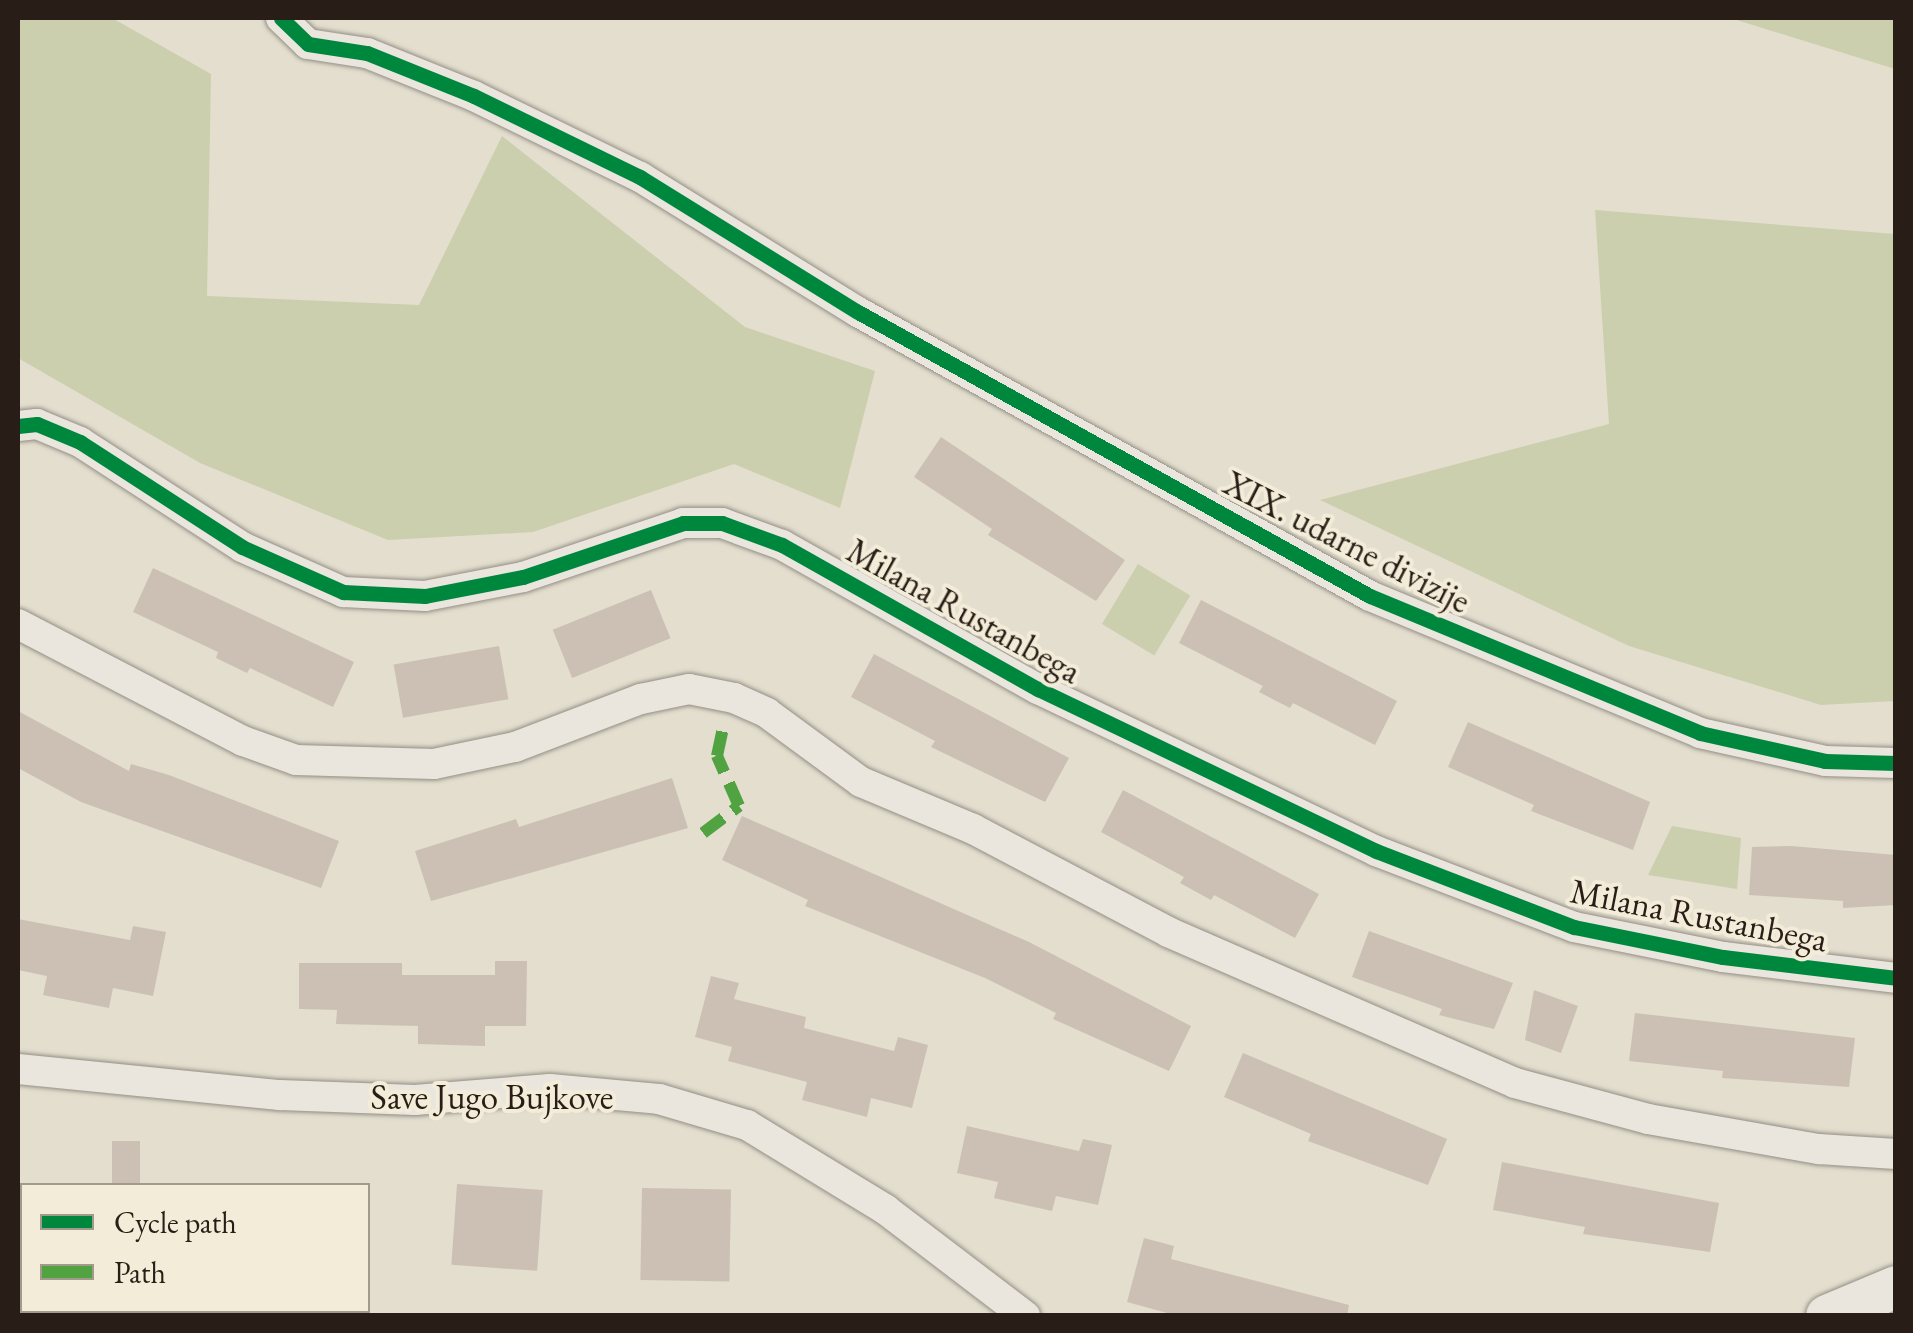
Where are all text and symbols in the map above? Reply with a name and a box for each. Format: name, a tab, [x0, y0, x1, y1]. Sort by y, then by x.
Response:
street label: XIX. udarne divizije	[1217, 462, 1477, 622]
street label: Milana Rustanbega	[840, 529, 1088, 693]
street label: Milana Rustanbega	[1567, 869, 1831, 961]
street label: Save Jugo Bujkove	[371, 1076, 613, 1118]
legend	[20, 1183, 370, 1313]
text: Cycle path	[114, 1203, 237, 1242]
text: Path	[114, 1253, 166, 1292]

